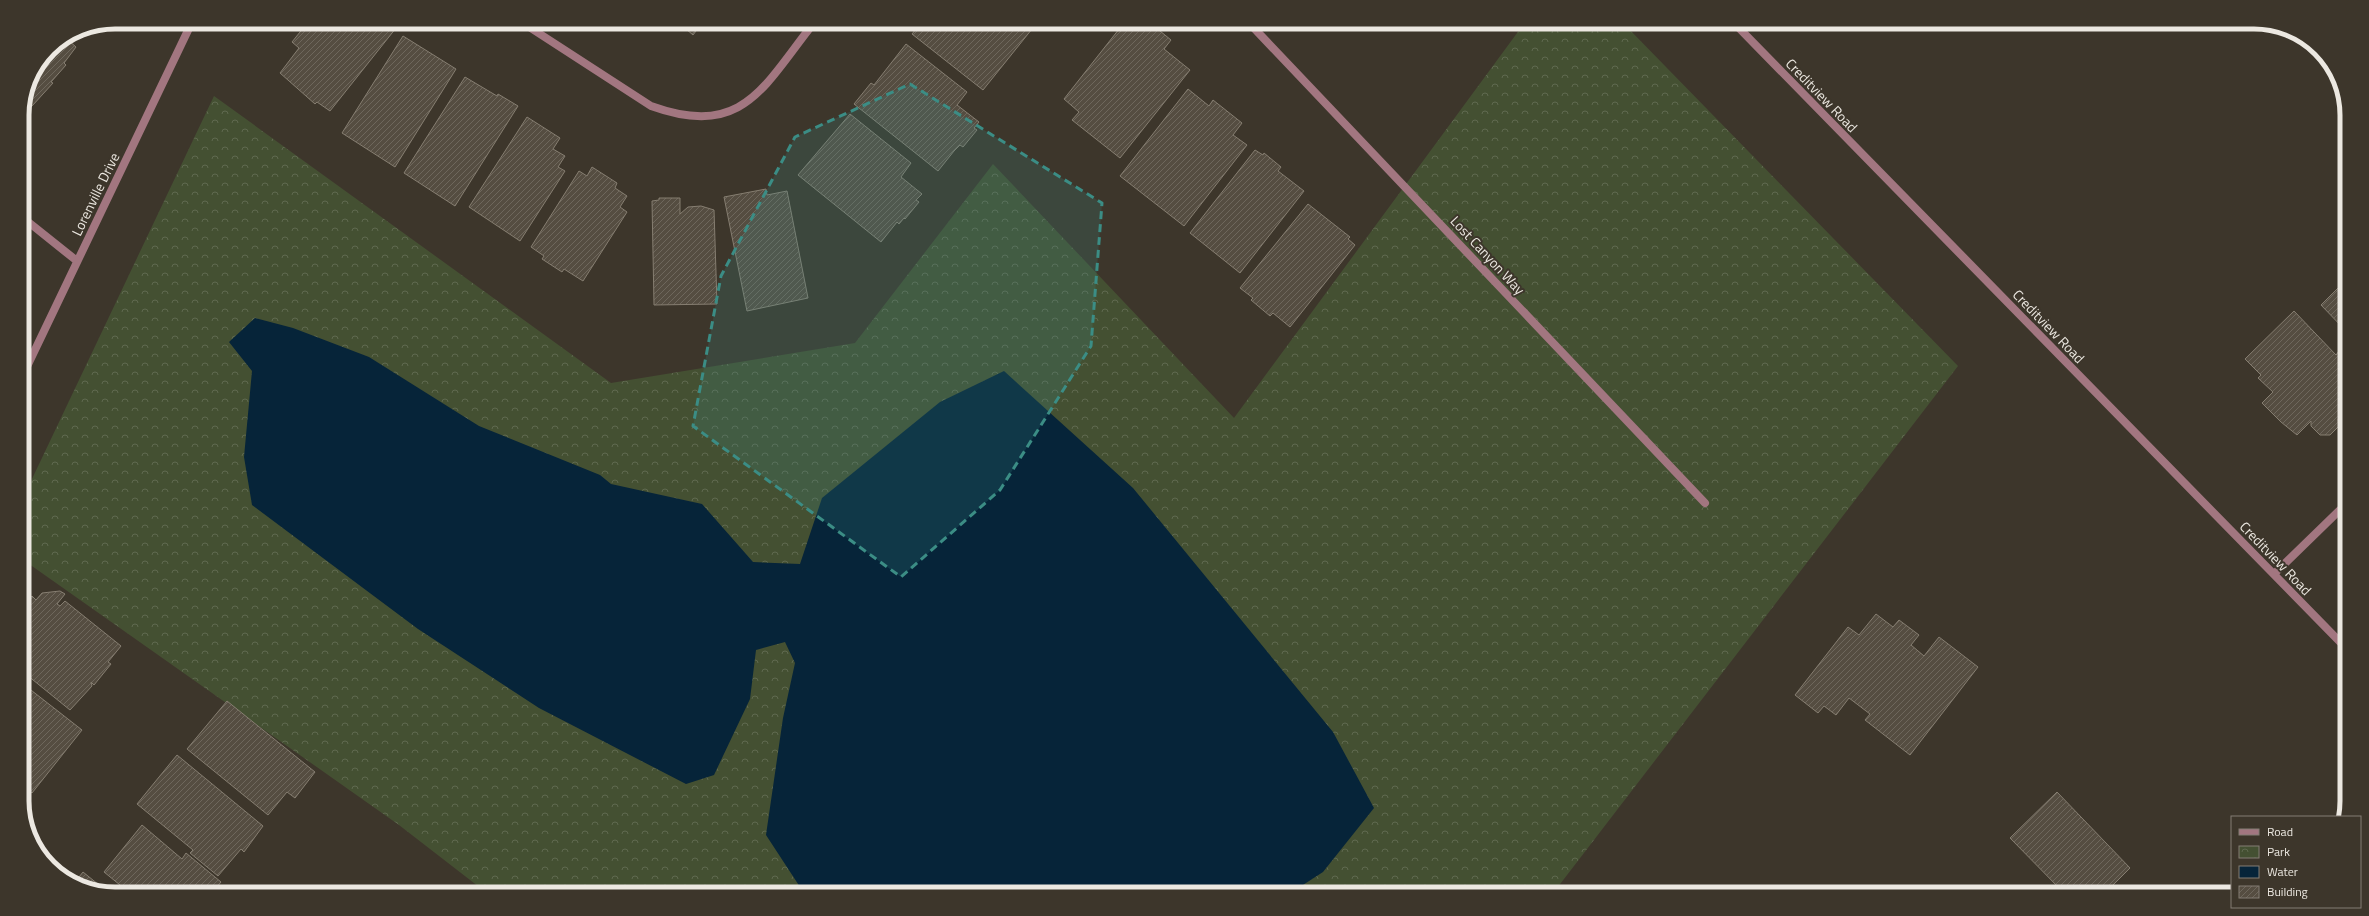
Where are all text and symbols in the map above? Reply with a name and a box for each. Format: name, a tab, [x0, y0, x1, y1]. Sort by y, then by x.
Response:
street label: Creditview Road	[1781, 53, 1863, 137]
street label: Lorenville Drive	[66, 149, 124, 239]
street label: Lost Canyon Way	[1446, 211, 1530, 299]
street label: Creditview Road	[2008, 284, 2090, 368]
street label: Creditview Road	[2235, 516, 2317, 600]
legend	[2231, 816, 2361, 908]
text: Road	[2267, 822, 2293, 841]
text: Park	[2267, 842, 2290, 861]
text: Water	[2267, 862, 2298, 881]
text: Building	[2267, 882, 2308, 901]

